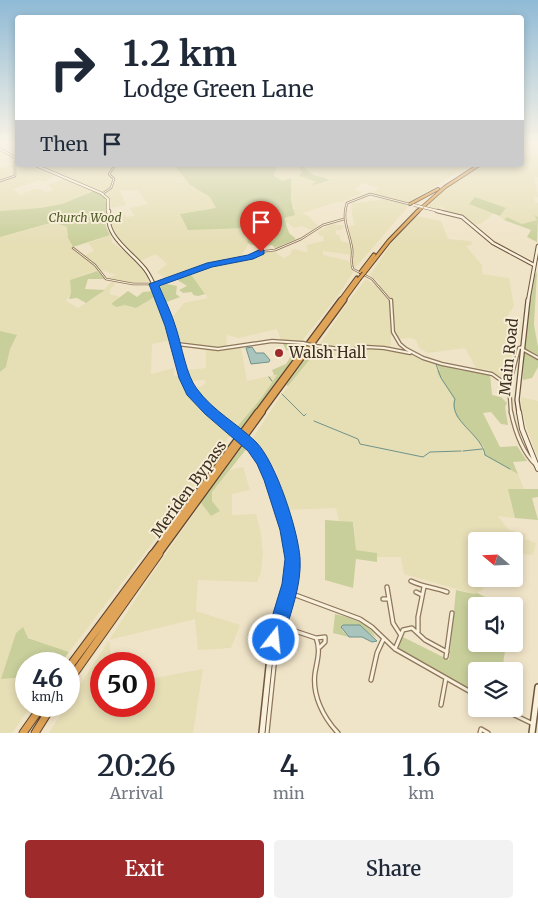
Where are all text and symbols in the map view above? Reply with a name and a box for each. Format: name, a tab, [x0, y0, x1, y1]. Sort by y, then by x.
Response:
text: 1.2 km	[123, 32, 237, 76]
icon: right	[40, 35, 105, 100]
text: Lodge Green Lane	[123, 75, 314, 103]
icon: arrive	[98, 130, 126, 158]
text: Then	[40, 132, 88, 156]
pin	[240, 201, 282, 252]
icon: arrive	[247, 208, 275, 236]
park label: Church Wood	[49, 210, 121, 225]
street label: Main Road	[495, 317, 522, 397]
place label: Walsh Hall	[288, 343, 366, 362]
marker: Walsh Hall	[273, 347, 285, 359]
street label: Meriden Bypass	[147, 436, 230, 541]
north arrow	[468, 532, 522, 588]
map controls	[468, 532, 523, 717]
button: sound	[468, 597, 523, 652]
position arrow	[247, 613, 299, 665]
speed limit sign: 50	[90, 652, 155, 717]
text: 46	[32, 662, 63, 694]
button: layers	[468, 662, 523, 717]
text: km/h	[32, 689, 63, 704]
text: 20:26	[97, 746, 176, 784]
text: 4	[279, 746, 298, 784]
text: 1.6	[402, 746, 441, 784]
text: Arrival	[110, 783, 163, 803]
text: min	[273, 783, 305, 803]
text: km	[408, 783, 434, 803]
button: Exit	[25, 840, 264, 898]
button: Share	[274, 840, 513, 898]

